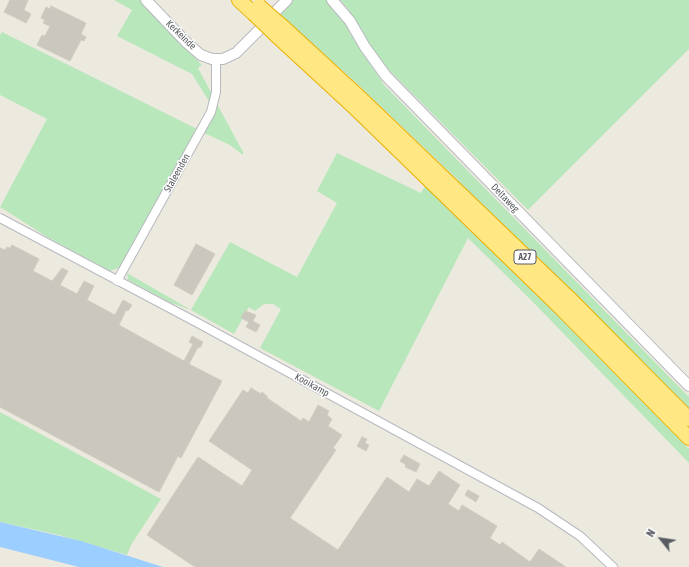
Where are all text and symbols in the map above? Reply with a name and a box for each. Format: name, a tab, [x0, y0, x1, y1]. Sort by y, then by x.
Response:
street label: Kerkeinde	[163, 18, 199, 52]
street label: Staleenden	[162, 152, 192, 194]
street label: Deltaweg	[489, 181, 521, 215]
road number: A27	[514, 250, 536, 264]
street label: Kooikamp	[293, 371, 331, 399]
north arrow	[641, 519, 681, 559]
text: N	[644, 527, 657, 539]

